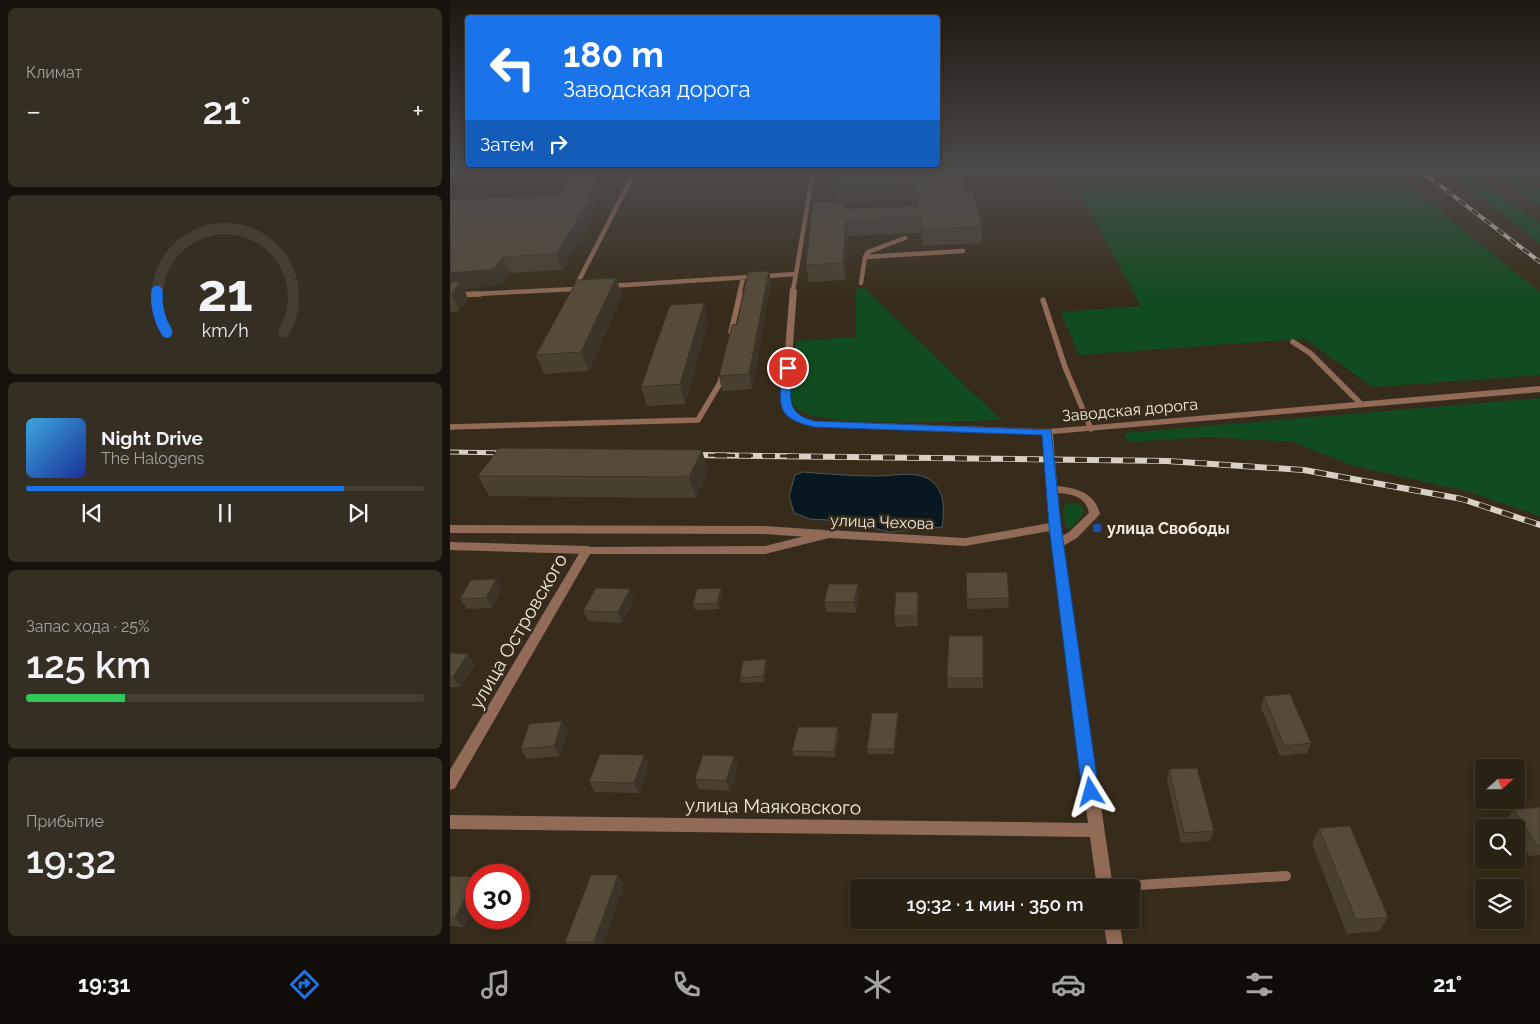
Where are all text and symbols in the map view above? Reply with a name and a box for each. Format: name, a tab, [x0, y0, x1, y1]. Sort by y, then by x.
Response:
text: 180 m	[563, 34, 664, 75]
icon: left	[480, 35, 545, 100]
text: Климат	[26, 63, 82, 82]
text: Заводская дорога	[563, 76, 750, 102]
text: 21°	[202, 88, 251, 133]
text: −	[26, 95, 41, 128]
text: +	[412, 95, 424, 128]
icon: right	[544, 130, 572, 158]
text: Затем	[480, 133, 534, 155]
text: 21	[197, 262, 253, 323]
text: km/h	[201, 320, 249, 341]
pin	[767, 347, 809, 389]
icon: arrive	[774, 354, 802, 382]
street label: Заводская дорога	[1061, 395, 1199, 425]
text: Night Drive	[101, 427, 203, 449]
text: The Halogens	[101, 449, 204, 468]
icon: previous	[78, 499, 106, 527]
icon: pause	[211, 499, 239, 527]
icon: next	[344, 499, 372, 527]
street label: улица Чехова	[830, 511, 934, 533]
place label: улица Свободы	[1107, 519, 1230, 538]
marker: улица Свободы	[1091, 522, 1103, 534]
street label: улица Островского	[465, 549, 571, 713]
text: Запас хода · 25%	[26, 617, 149, 636]
text: 125 km	[26, 642, 151, 687]
north arrow	[1475, 759, 1525, 809]
map controls	[1475, 759, 1525, 929]
position arrow	[1064, 765, 1116, 817]
street label: улица Маяковского	[685, 793, 861, 819]
text: Прибытие	[26, 812, 104, 831]
button: search	[1475, 819, 1525, 869]
text: 19:32	[26, 837, 116, 882]
speed limit sign: 30	[465, 864, 530, 929]
button: layers	[1475, 879, 1525, 929]
text: 19:32 · 1 мин · 350 m	[906, 893, 1084, 915]
icon: directions	[287, 967, 322, 1002]
icon: music	[478, 967, 513, 1002]
icon: phone	[669, 967, 704, 1002]
icon: climate	[860, 967, 895, 1002]
icon: car	[1051, 967, 1086, 1002]
icon: filters	[1242, 967, 1277, 1002]
text: 19:31	[78, 971, 130, 997]
text: 21°	[1433, 971, 1462, 997]

